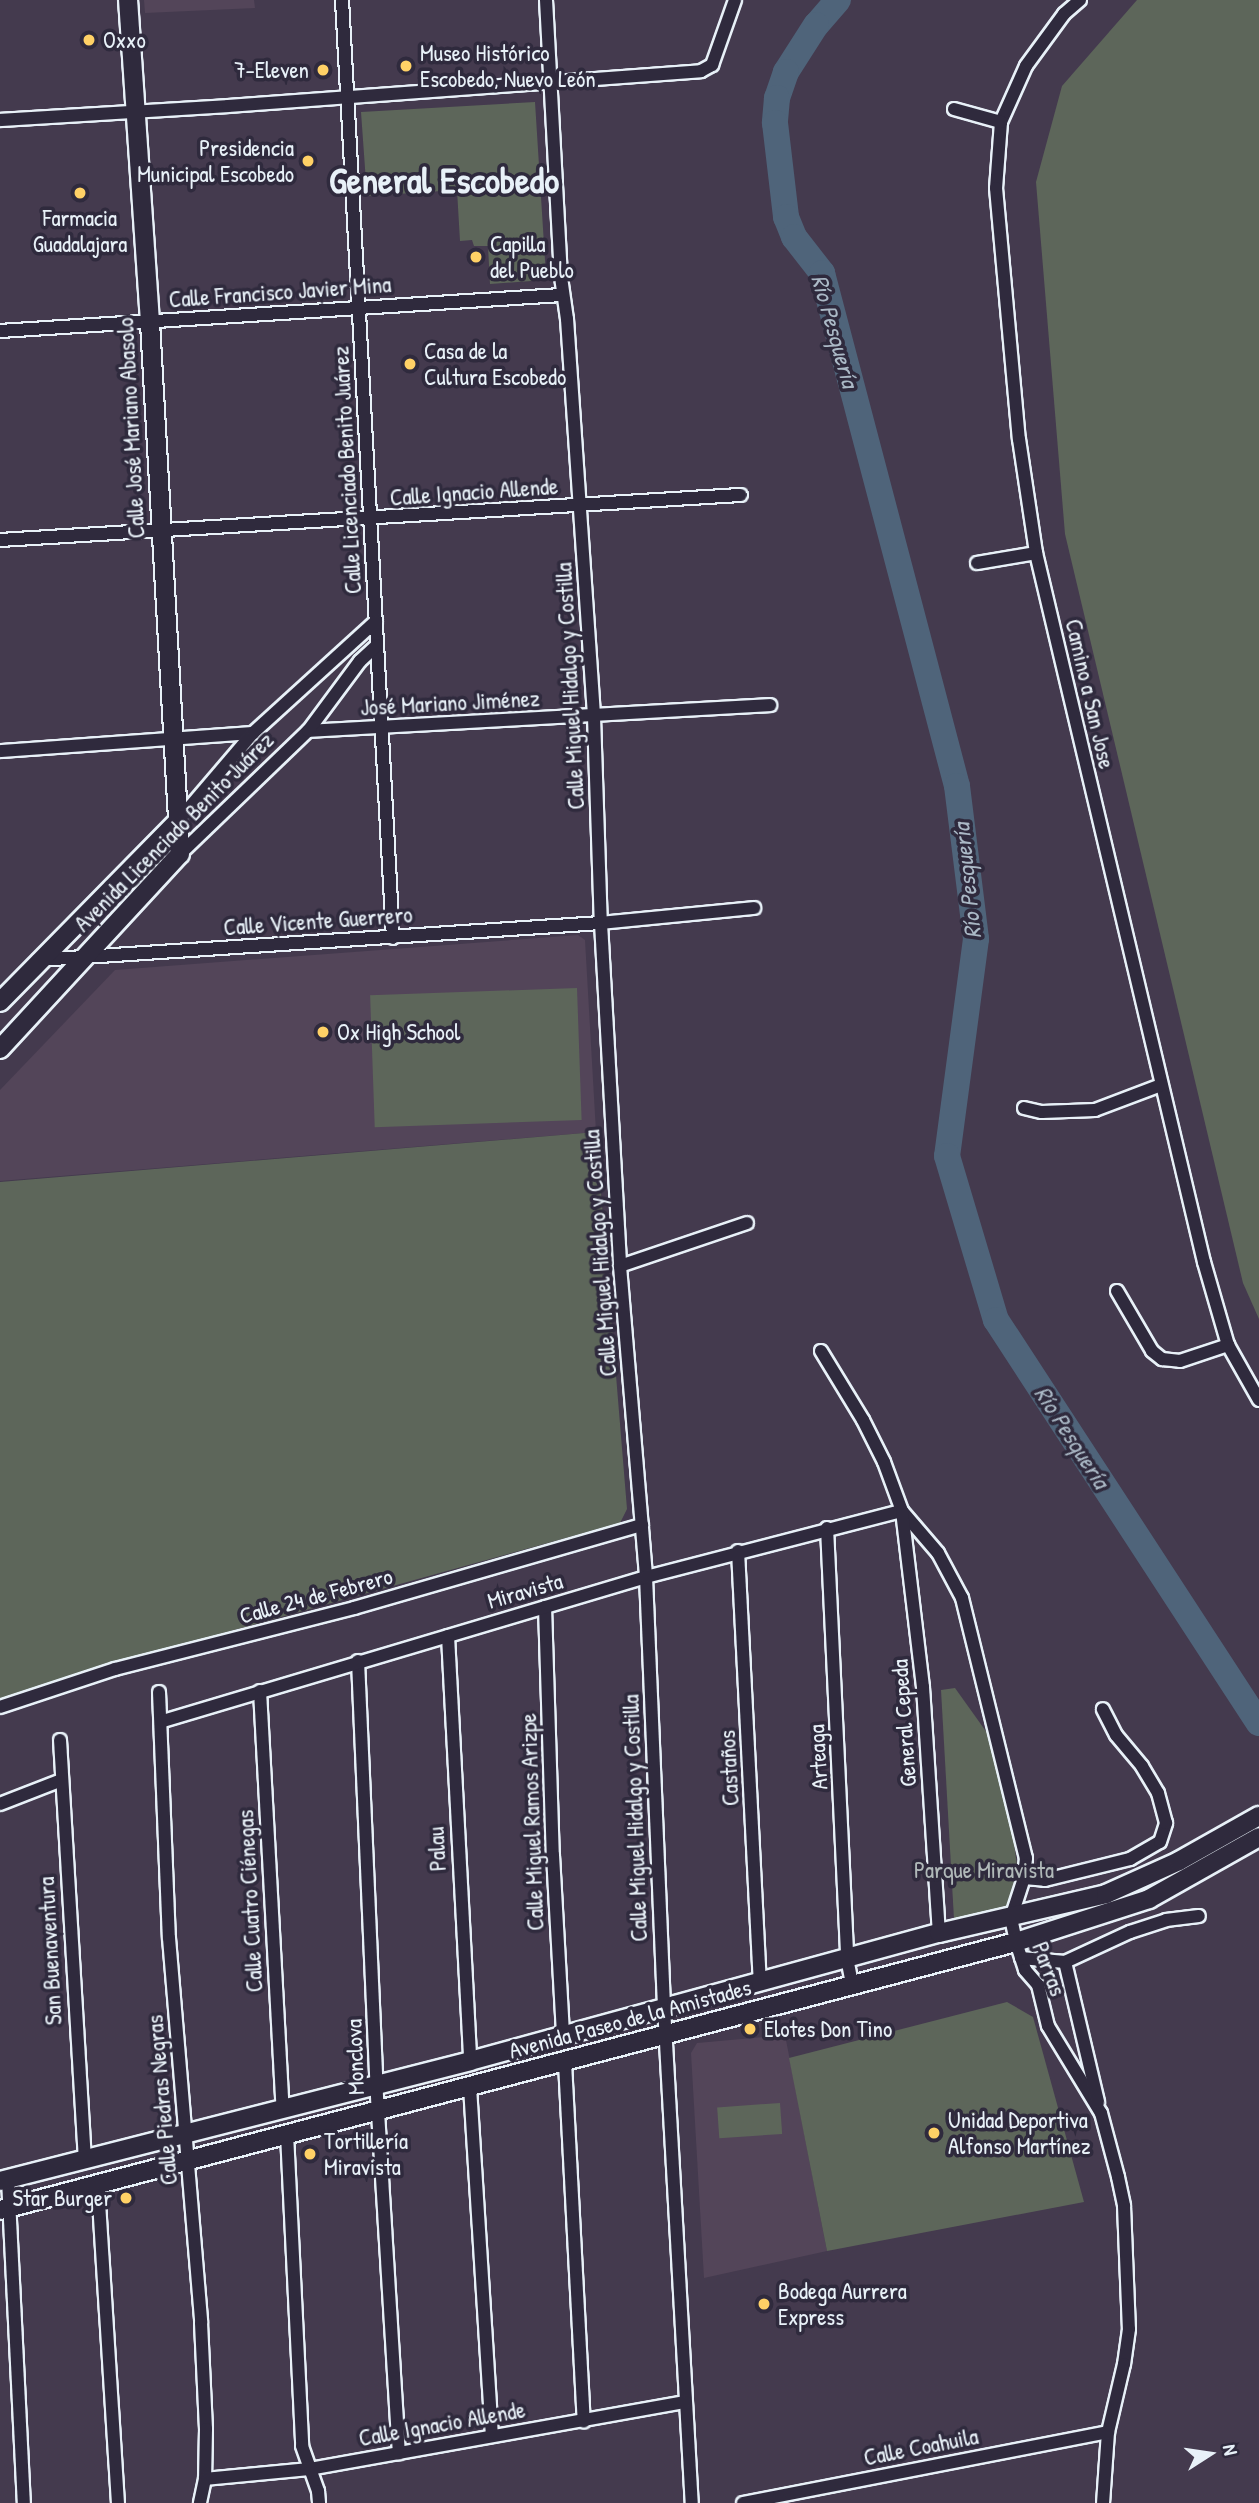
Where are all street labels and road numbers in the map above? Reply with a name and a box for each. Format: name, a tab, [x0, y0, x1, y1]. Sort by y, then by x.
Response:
street label: Calle Francisco Javier Mina	[168, 270, 392, 314]
street label: Calle José Mariano Abasolo	[111, 317, 151, 539]
street label: Calle Licenciado Benito Juárez	[327, 345, 367, 595]
street label: Calle Ignacio Allende	[389, 472, 559, 512]
street label: Calle Miguel Hidalgo y Costilla	[550, 562, 590, 810]
street label: Camino a San Jose	[1059, 616, 1121, 772]
street label: José Mariano Jiménez	[360, 685, 540, 721]
street label: Avenida Licenciado Benito Juárez	[69, 727, 279, 937]
street label: Calle Vicente Guerrero	[223, 901, 413, 941]
street label: Calle Miguel Hidalgo y Costilla	[578, 1129, 622, 1377]
street label: Calle 24 de Febrero	[236, 1562, 396, 1630]
street label: Miravista	[484, 1567, 566, 1615]
street label: General Cepeda	[886, 1658, 922, 1788]
street label: Calle Miguel Hidalgo y Costilla	[617, 1694, 653, 1942]
street label: Calle Miguel Ramos Arizpe	[514, 1713, 550, 1931]
street label: Arteaga	[803, 1724, 833, 1790]
street label: Castaños	[713, 1729, 745, 1807]
street label: Calle Cuatro Ciénegas	[231, 1809, 269, 1993]
street label: Palau	[422, 1826, 452, 1872]
street label: San Buenaventura	[32, 1876, 68, 2026]
street label: Parras	[1026, 1938, 1072, 2000]
street label: Avenida Paseo de la Amistades	[506, 1973, 754, 2065]
street label: Calle Piedras Negras	[141, 2014, 183, 2186]
street label: Monclova	[340, 2019, 370, 2095]
street label: Calle Ignacio Allende	[357, 2396, 527, 2452]
street label: Calle Coahuila	[861, 2422, 981, 2472]

